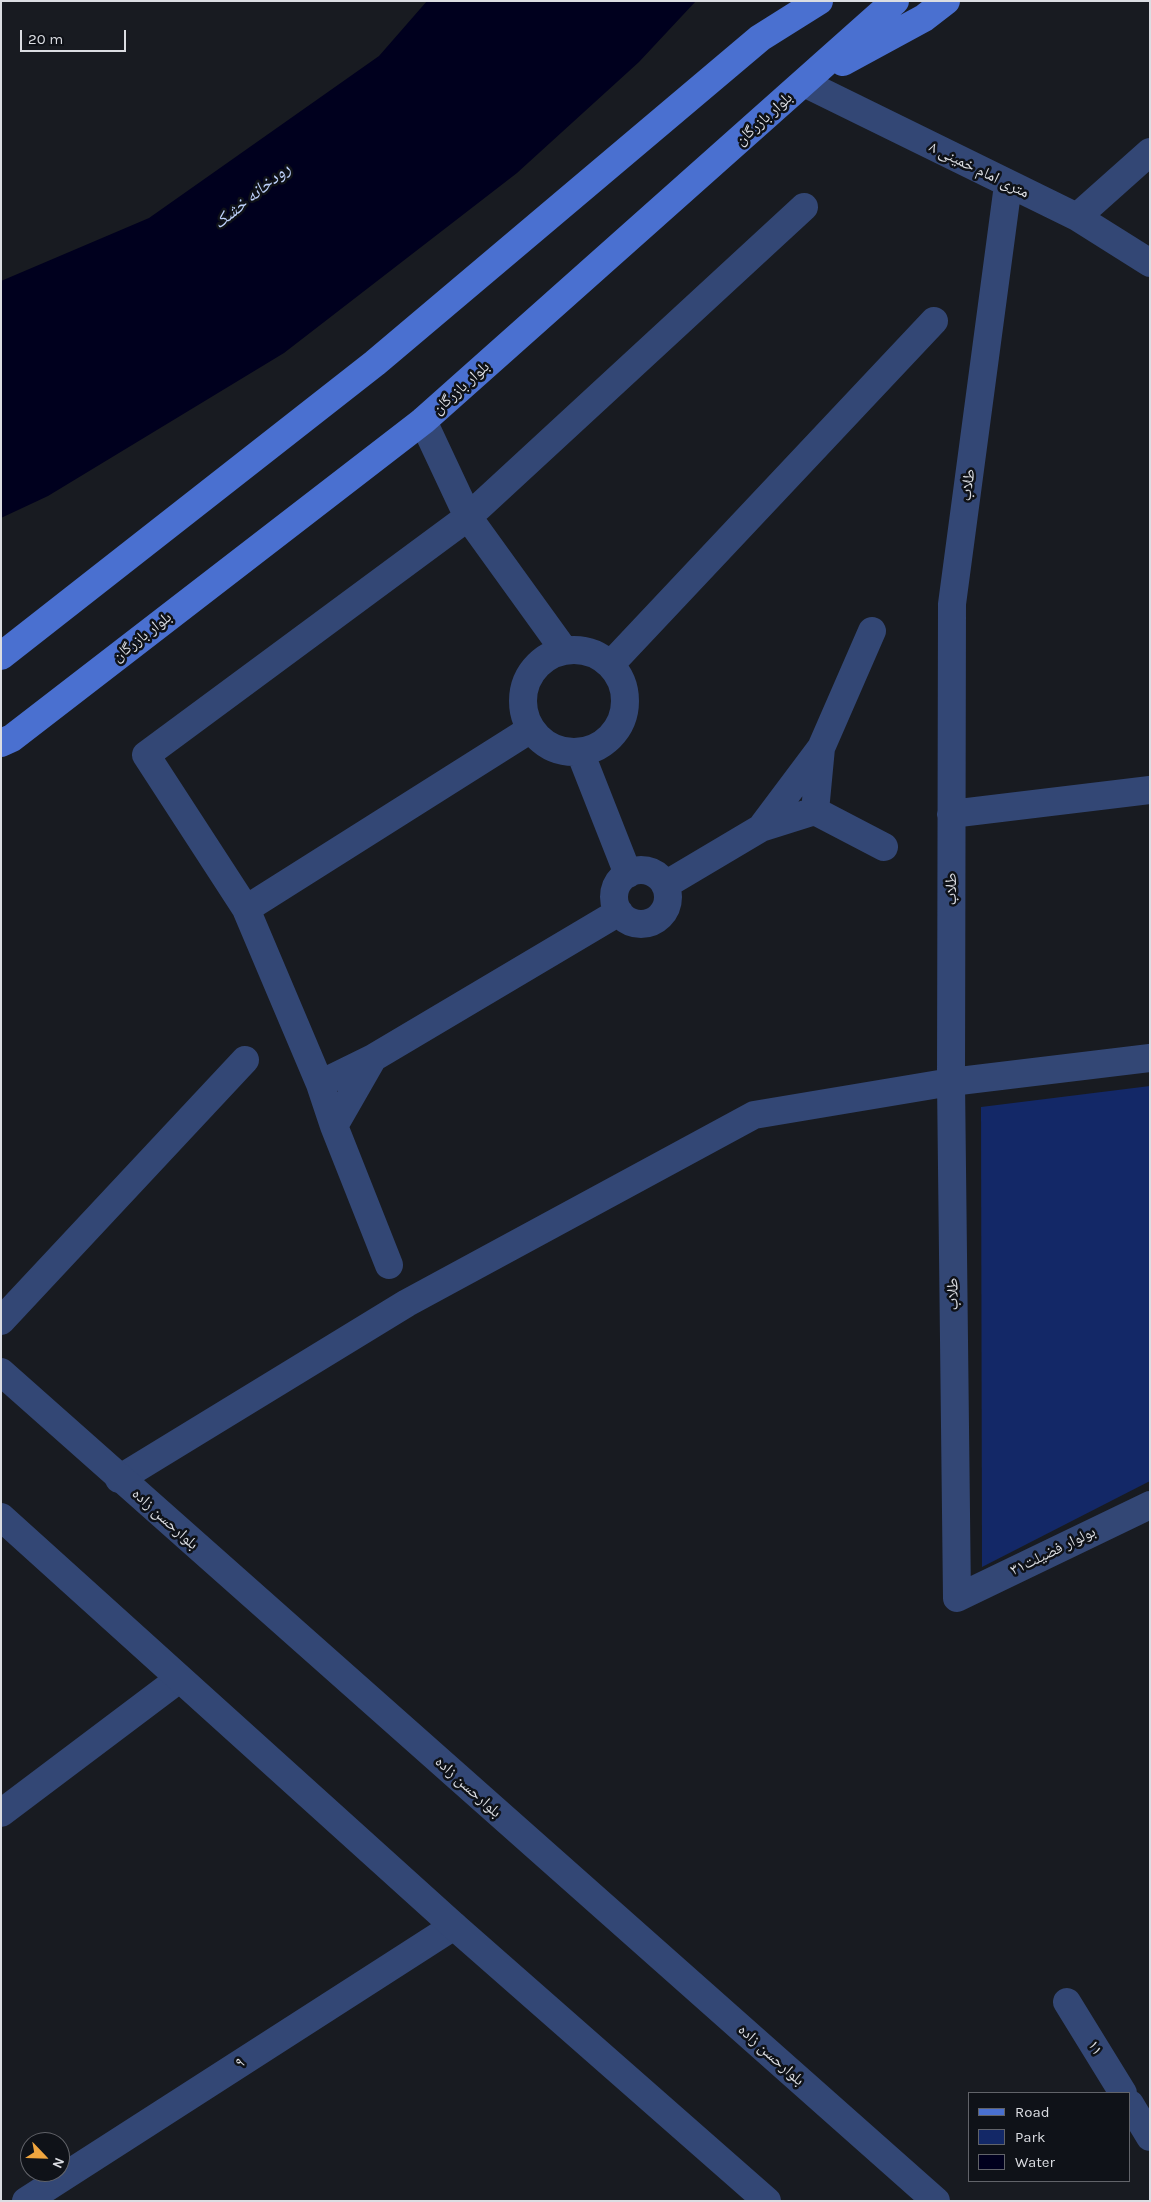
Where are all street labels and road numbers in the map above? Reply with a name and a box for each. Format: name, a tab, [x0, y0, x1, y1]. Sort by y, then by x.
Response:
street label: بلوار بازرگان	[731, 88, 797, 150]
street label: ۸ متری امام خمینی	[926, 137, 1032, 203]
street label: بلوار بازرگان	[428, 357, 494, 419]
street label: طلاب	[956, 467, 980, 503]
street label: بلوار بازرگان	[108, 608, 176, 666]
street label: طلاب	[941, 873, 961, 905]
street label: طلاب	[943, 1277, 963, 1311]
street label: بلوارحسن زاده	[128, 1484, 202, 1554]
street label: بولوار فضیلت۳۱	[1007, 1522, 1099, 1580]
street label: بلوارحسن زاده	[431, 1752, 505, 1822]
street label: بلوارحسن زاده	[734, 2020, 808, 2090]
street label: ۱۱	[1083, 2037, 1107, 2059]
street label: ۹	[232, 2053, 248, 2073]

